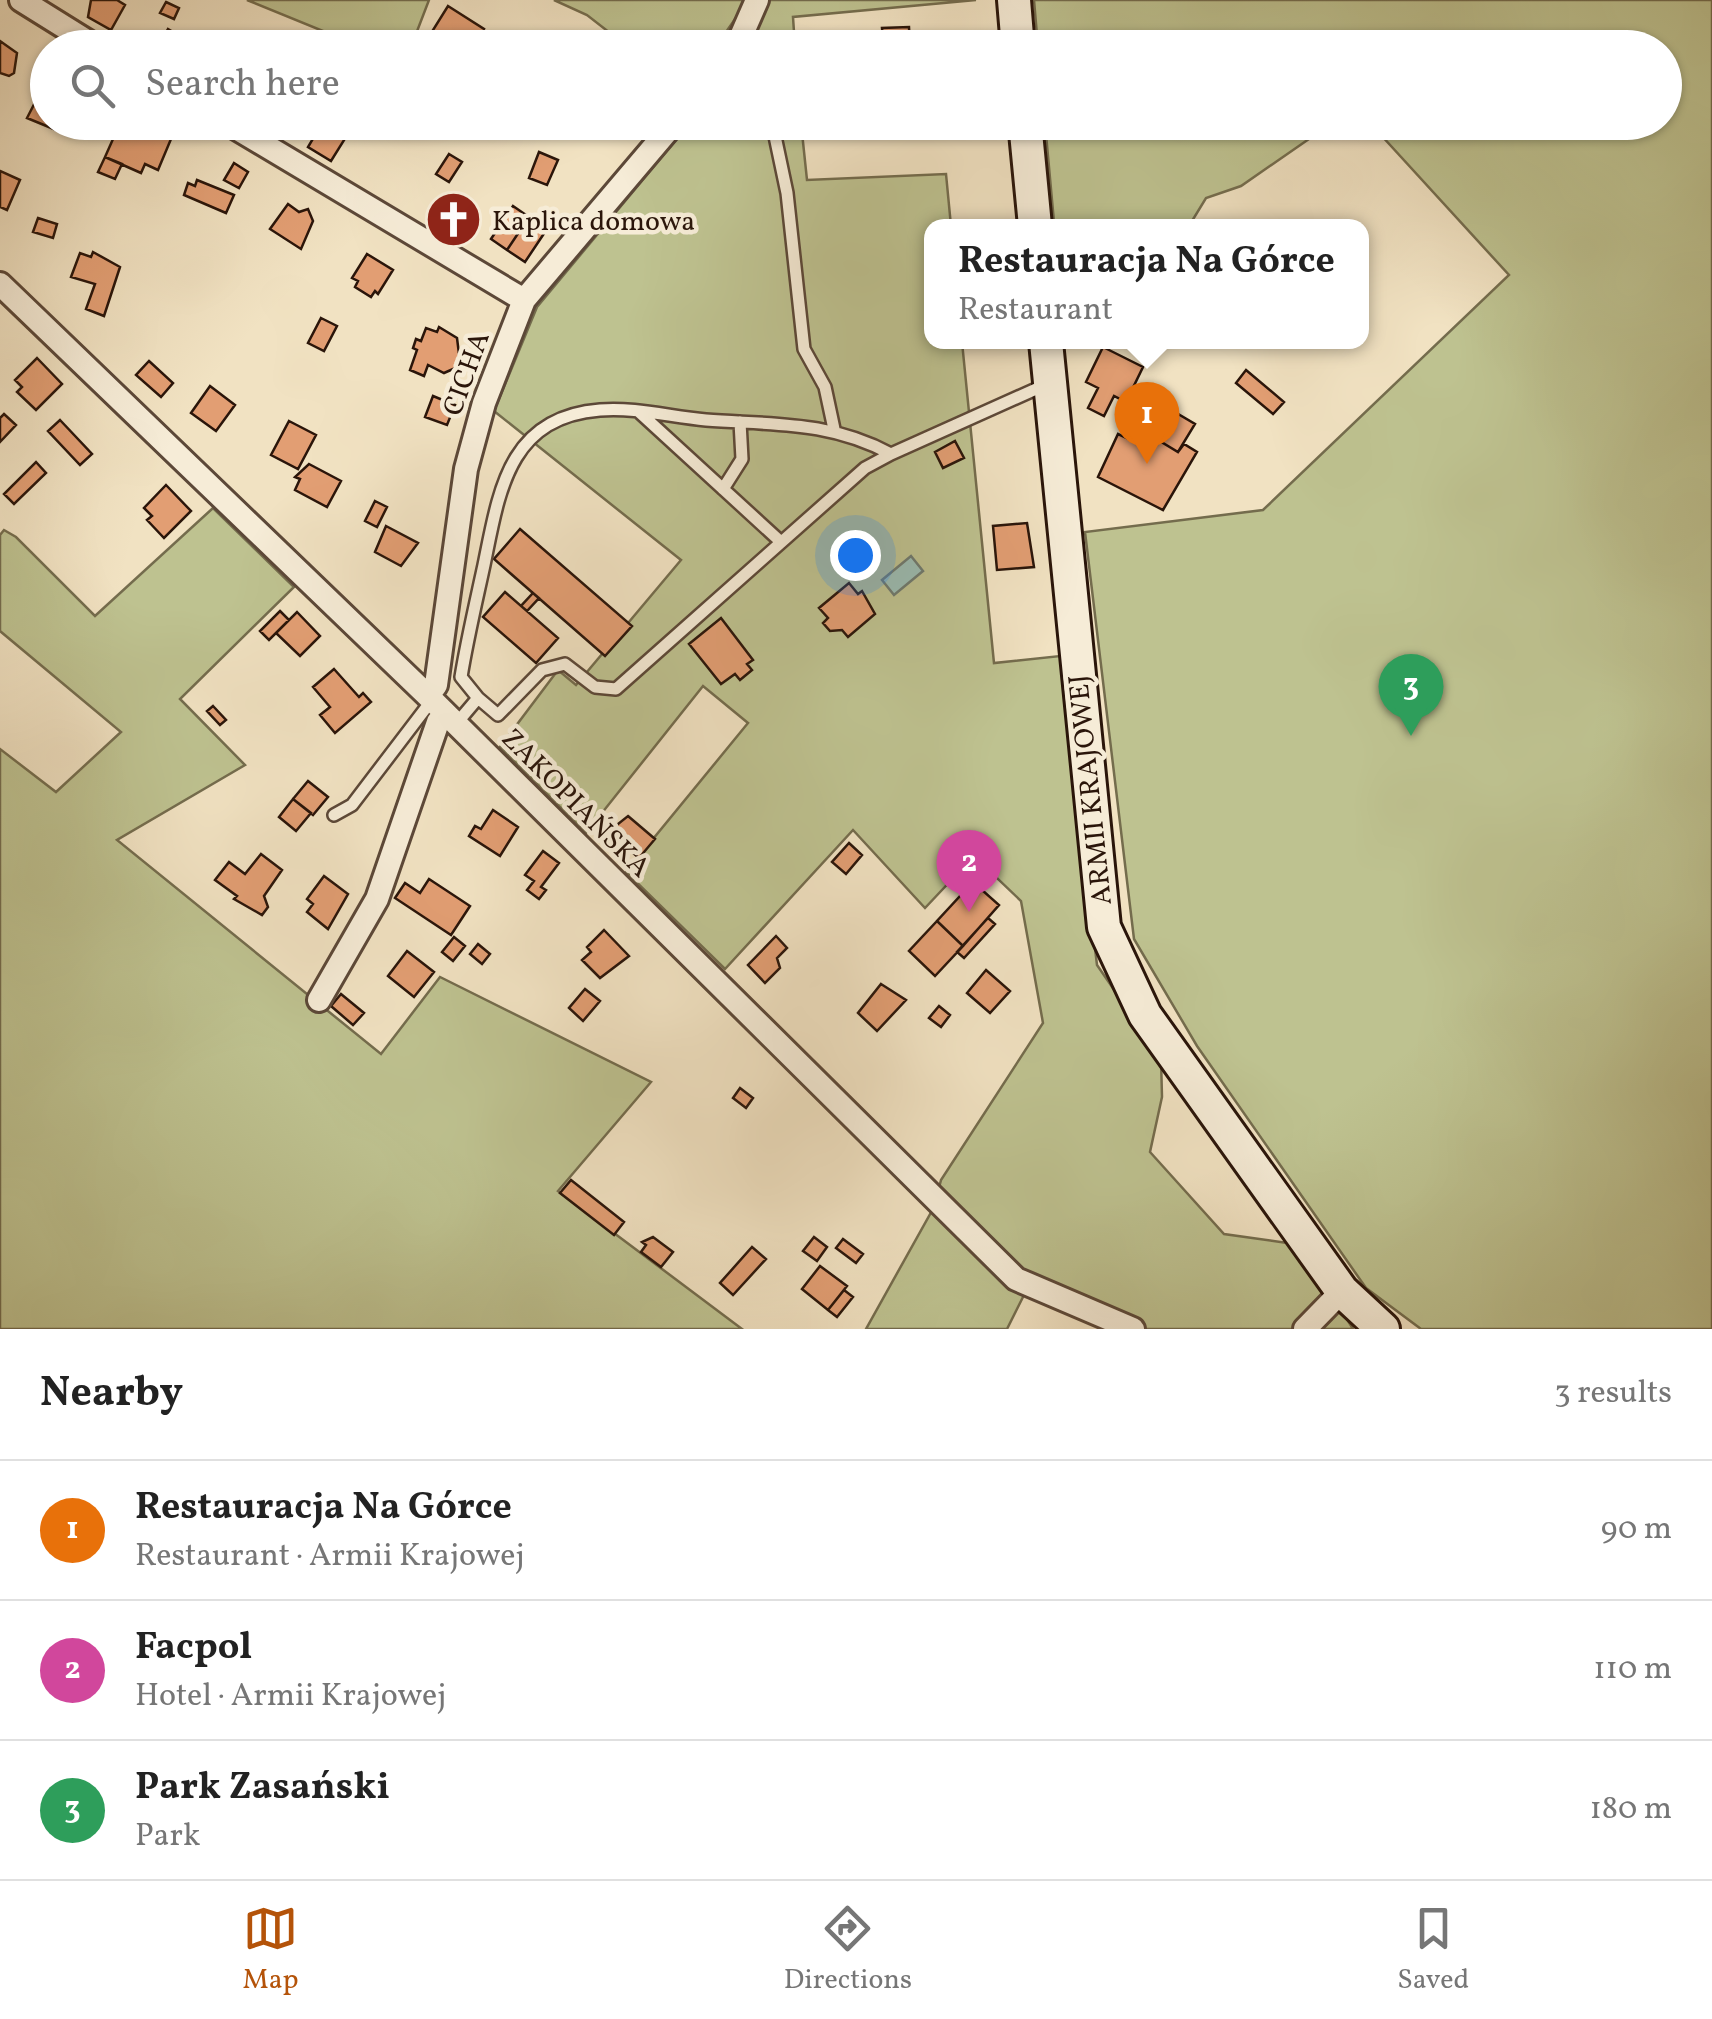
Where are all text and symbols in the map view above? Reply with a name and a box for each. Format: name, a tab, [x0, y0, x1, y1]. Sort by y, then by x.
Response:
search box	[30, 30, 1682, 140]
icon: search	[65, 58, 120, 113]
text: Search here	[145, 59, 340, 112]
church icon: Kaplica domowa	[423, 190, 483, 250]
place label: Kaplica domowa	[492, 203, 695, 242]
popup	[924, 219, 1369, 349]
text: Restauracja Na Górce	[958, 236, 1335, 289]
text: Restaurant	[958, 289, 1113, 333]
street label: CICHA	[434, 326, 501, 422]
pin: 1	[1114, 382, 1180, 464]
your location	[830, 530, 881, 581]
pin: 3	[1378, 654, 1444, 736]
street label: ARMII KRAJOWEJ	[1060, 673, 1123, 907]
street label: ZAKOPIAŃSKA	[492, 720, 659, 887]
pin: 2	[936, 830, 1002, 912]
text: Nearby	[40, 1365, 183, 1424]
text: 3 results	[1554, 1372, 1672, 1416]
text: Restauracja Na Górce	[135, 1482, 512, 1535]
text: 1	[66, 1508, 79, 1552]
text: 90 m	[1601, 1508, 1672, 1552]
text: Restaurant · Armii Krajowej	[135, 1535, 524, 1579]
text: Facpol	[135, 1622, 252, 1675]
text: 2	[64, 1648, 81, 1692]
text: 110 m	[1593, 1648, 1672, 1692]
text: Hotel · Armii Krajowej	[135, 1675, 446, 1719]
text: Park Zasański	[135, 1762, 390, 1815]
text: 3	[64, 1788, 81, 1832]
text: 180 m	[1589, 1788, 1672, 1832]
text: Park	[135, 1815, 200, 1859]
tab: Map	[243, 1901, 299, 2000]
tab: Directions	[784, 1901, 912, 2000]
tab: Saved	[1397, 1901, 1469, 2000]

